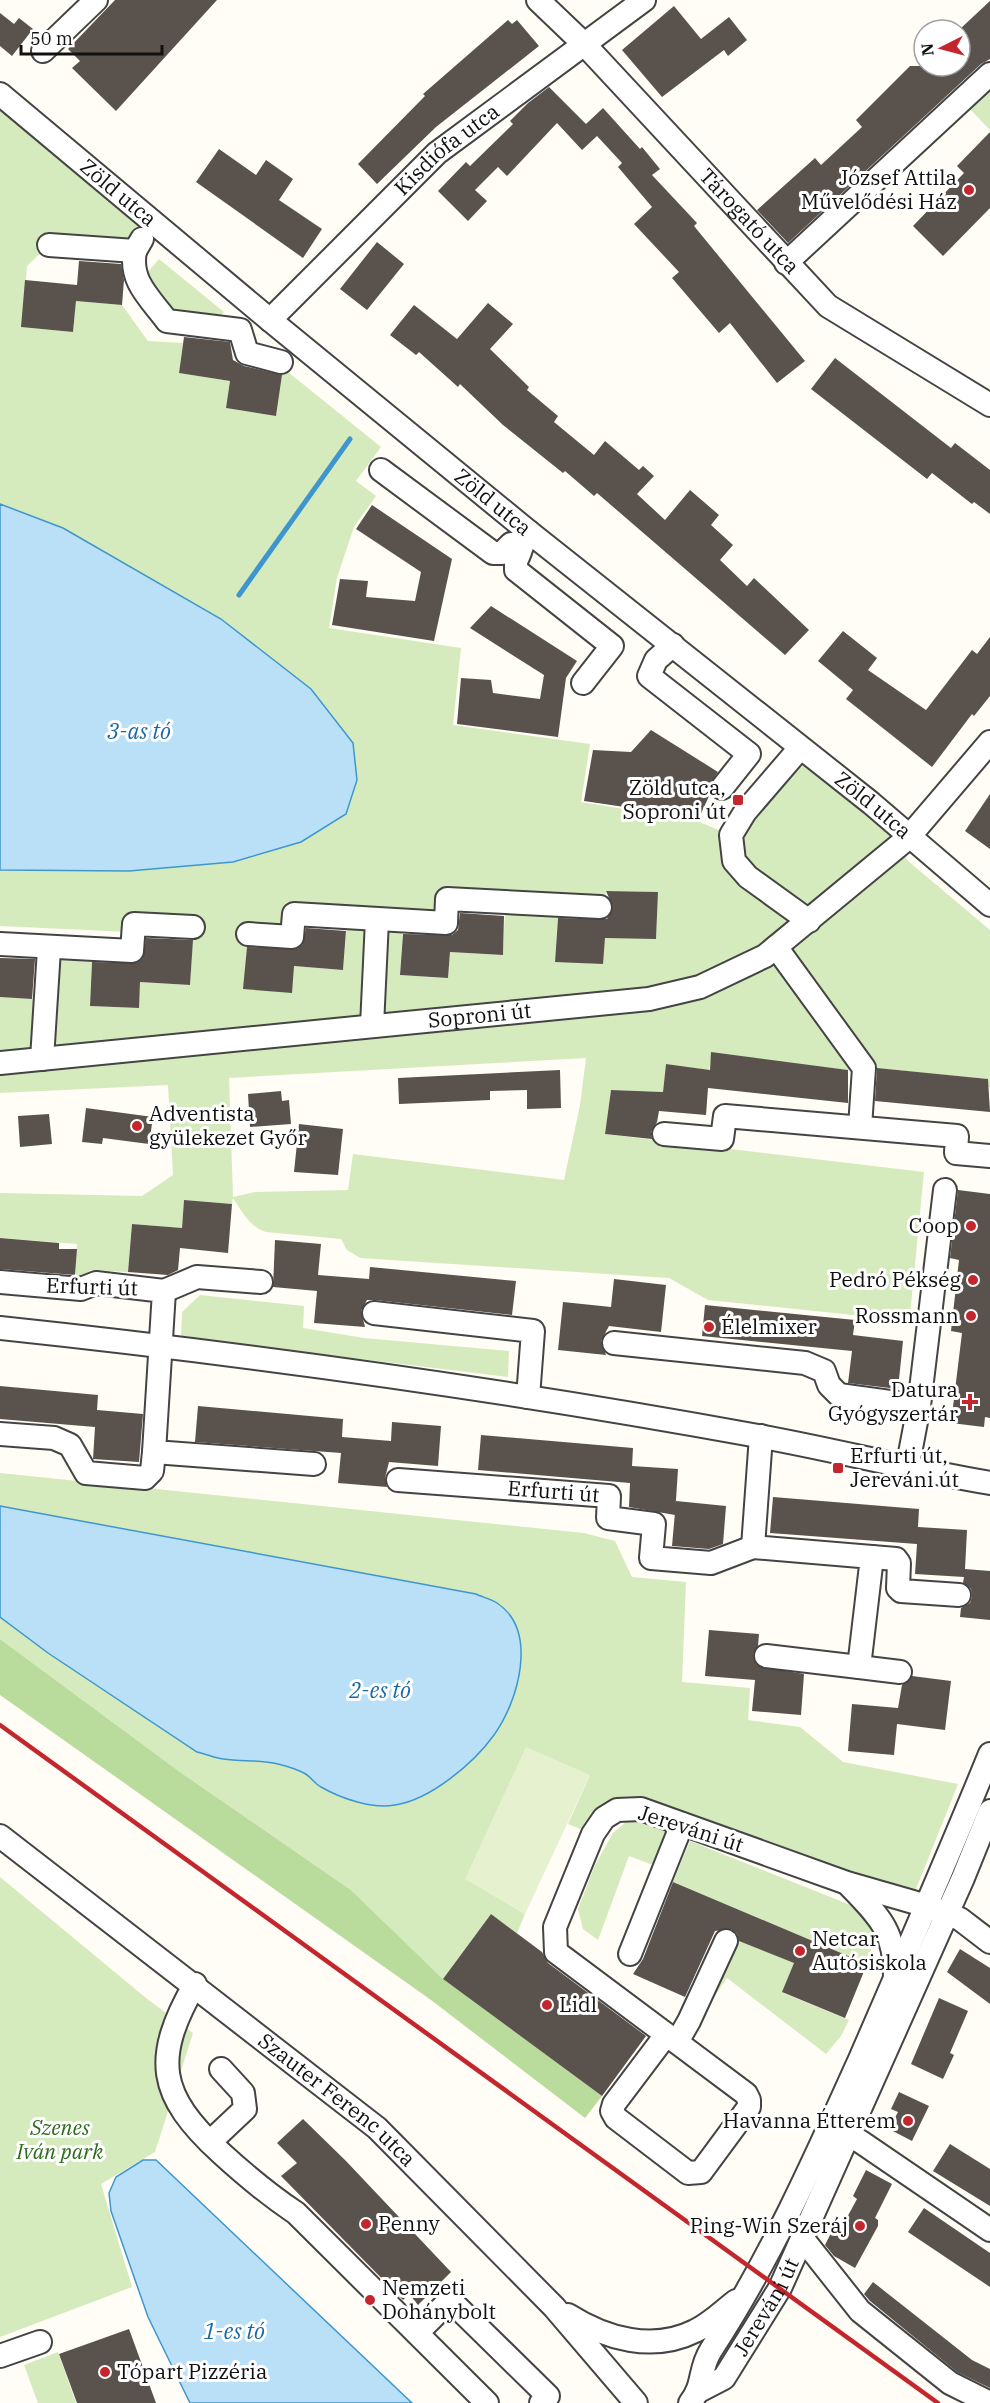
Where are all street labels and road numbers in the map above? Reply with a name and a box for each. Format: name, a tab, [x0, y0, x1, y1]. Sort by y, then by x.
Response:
street label: Kisdiófa utca	[388, 97, 505, 201]
street label: Zöld utca	[75, 152, 163, 232]
street label: Tárogató utca	[694, 162, 806, 280]
street label: Zöld utca	[449, 462, 538, 541]
street label: Zöld utca	[829, 765, 918, 845]
street label: Soproni út	[427, 996, 533, 1034]
street label: Erfurti út	[46, 1270, 139, 1302]
street label: Erfurti út	[507, 1473, 601, 1508]
street label: Jereváni út	[635, 1798, 747, 1858]
street label: Szauter Ferenc utca	[253, 2026, 422, 2172]
street label: Jereváni út	[726, 2253, 805, 2361]

